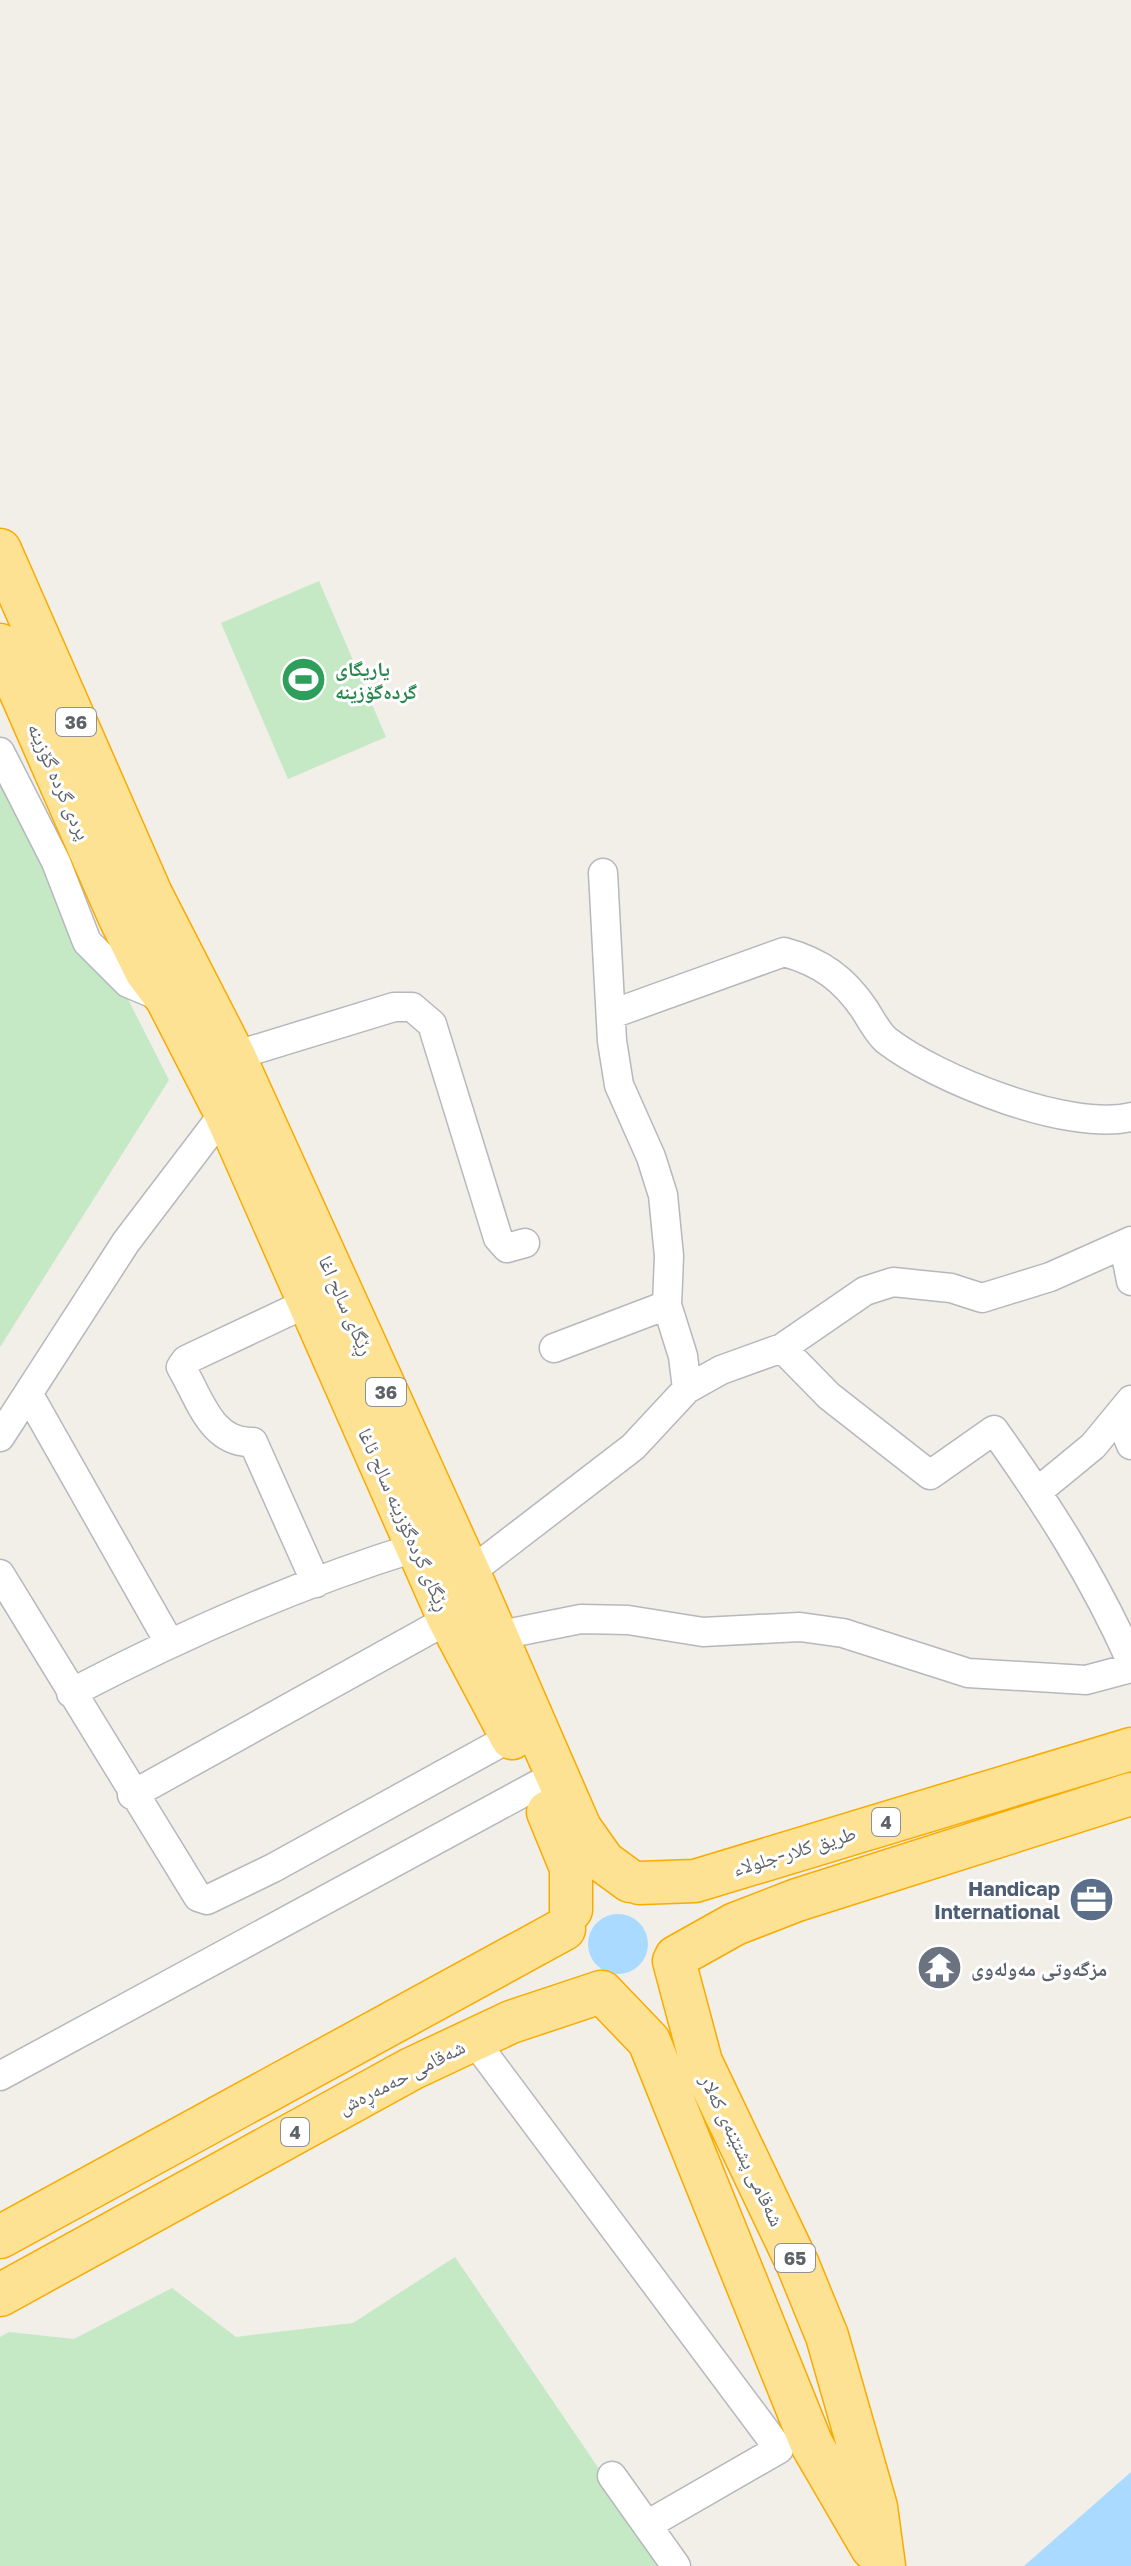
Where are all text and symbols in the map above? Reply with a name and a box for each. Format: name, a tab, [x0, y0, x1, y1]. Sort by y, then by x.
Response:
sports icon: یاریگای گردەگۆزینە	[280, 656, 328, 704]
place label: یاریگای گردەگۆزینە	[335, 656, 417, 704]
road number: 36	[56, 708, 96, 736]
street label: پردی گردە گۆزینە	[22, 719, 97, 844]
street label: ڕێگای سالح اغا	[309, 1251, 380, 1361]
road number: 36	[366, 1378, 406, 1406]
street label: ڕێگای گردەگۆزینە سالح ئاغا	[349, 1424, 456, 1616]
road number: 4	[872, 1808, 900, 1836]
street label: طريق كلار-جلولاء	[729, 1820, 859, 1881]
place label: Handicap International	[934, 1876, 1060, 1923]
office icon: Handicap International	[1067, 1876, 1115, 1924]
temple icon: مزگەوتی مەولەوی	[916, 1944, 964, 1992]
place label: مزگەوتی مەولەوی	[971, 1956, 1107, 1982]
street label: شەقامی حەمەڕەش	[333, 2034, 471, 2123]
street label: شەقامی پشتێنەی کەلار	[694, 2069, 790, 2230]
road number: 4	[281, 2118, 309, 2146]
road number: 65	[775, 2244, 815, 2272]

